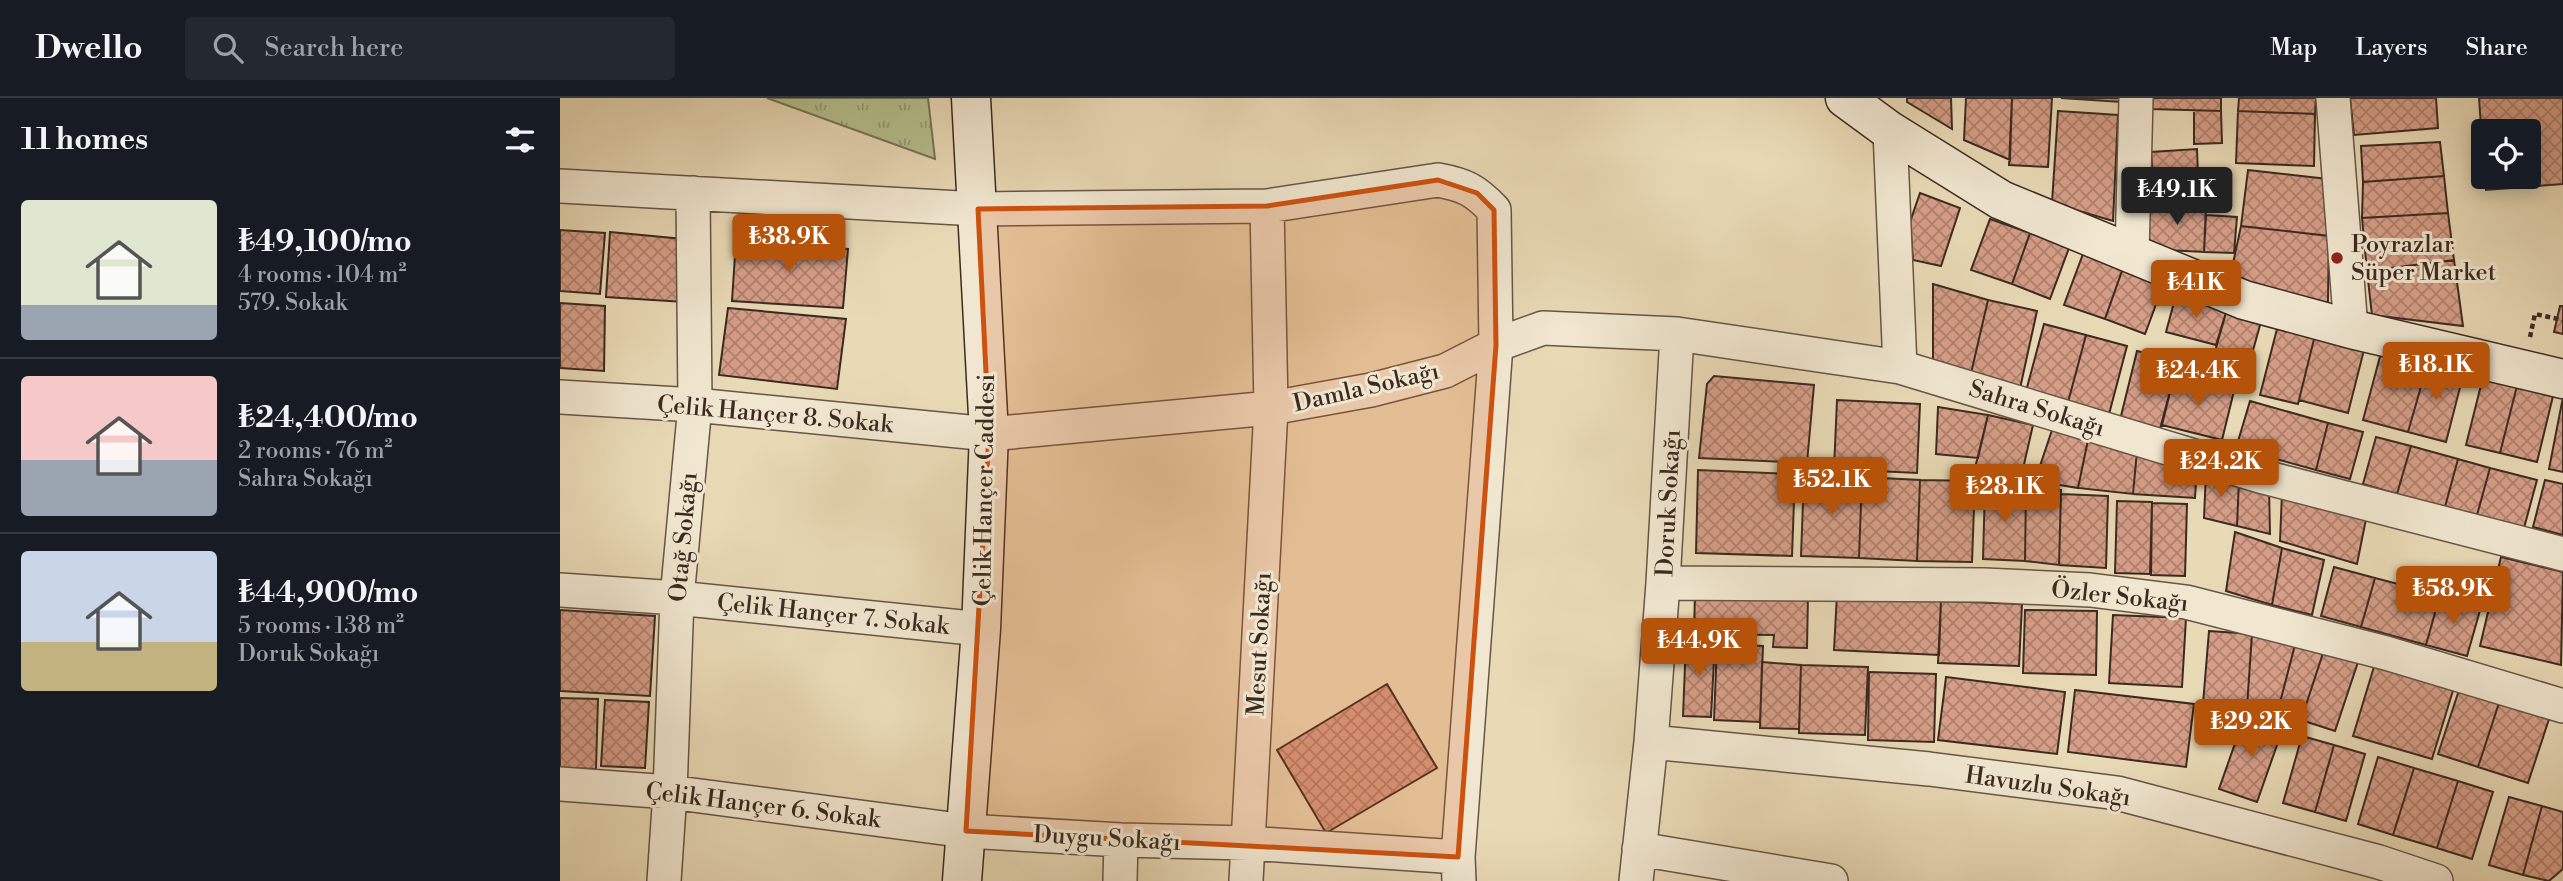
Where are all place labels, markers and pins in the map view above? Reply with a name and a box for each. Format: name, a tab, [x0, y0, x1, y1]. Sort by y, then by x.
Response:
pin: ₺49.1K	[2120, 167, 2234, 227]
pin: ₺38.9K	[732, 214, 846, 274]
place label: Poyrazlar Süper Market	[2351, 230, 2497, 288]
marker: Poyrazlar Süper Market	[2329, 250, 2345, 266]
pin: ₺41K	[2155, 260, 2237, 320]
pin: ₺18.1K	[2379, 342, 2493, 402]
pin: ₺24.4K	[2141, 348, 2255, 408]
pin: ₺24.2K	[2164, 440, 2278, 499]
pin: ₺52.1K	[1775, 458, 1889, 517]
pin: ₺28.1K	[1948, 464, 2062, 524]
pin: ₺58.9K	[2396, 566, 2510, 626]
pin: ₺44.9K	[1642, 618, 1756, 678]
pin: ₺29.2K	[2194, 700, 2308, 759]

